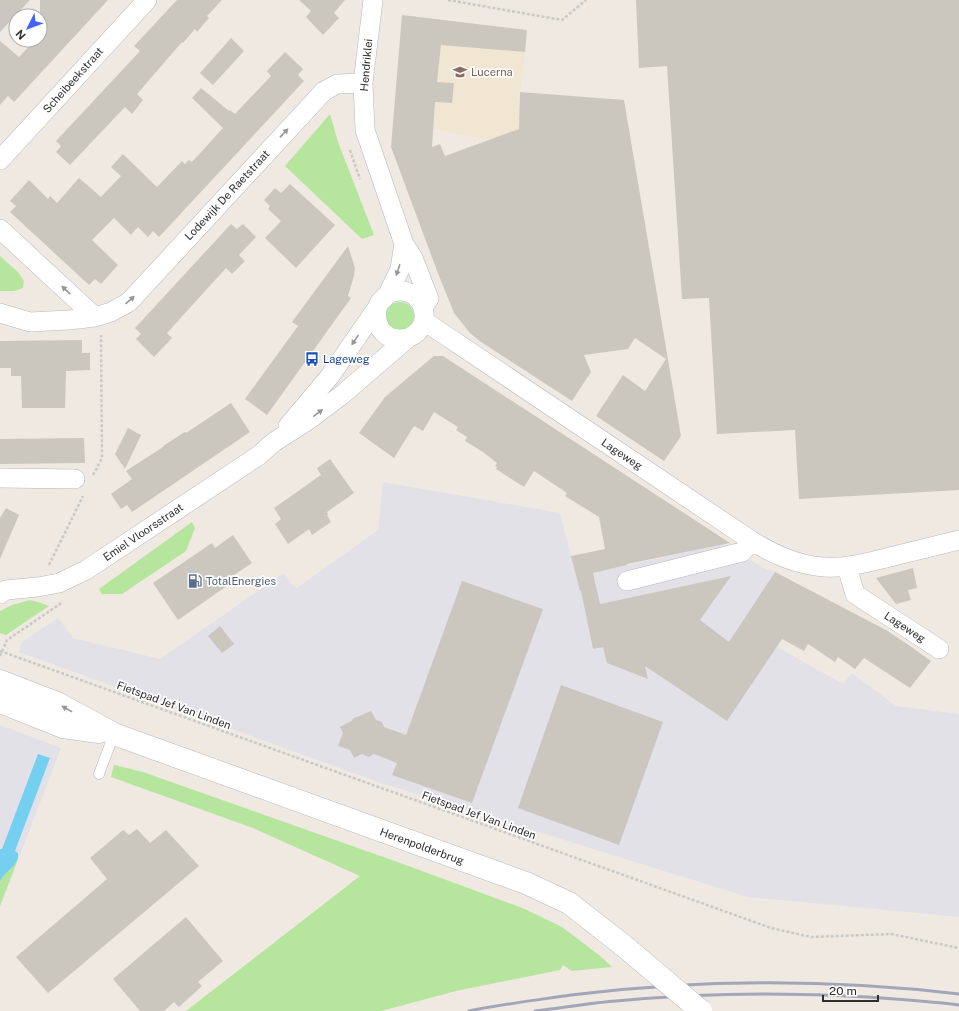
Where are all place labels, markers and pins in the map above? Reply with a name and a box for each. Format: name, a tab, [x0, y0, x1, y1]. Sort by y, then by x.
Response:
school or university icon: Lucerna	[452, 64, 468, 80]
place label: Lucerna	[471, 66, 513, 78]
bus stop icon: Lageweg	[304, 351, 320, 367]
place label: Lageweg	[323, 353, 370, 365]
fuel station icon: TotalEnergies	[187, 573, 203, 589]
place label: TotalEnergies	[206, 575, 277, 587]

